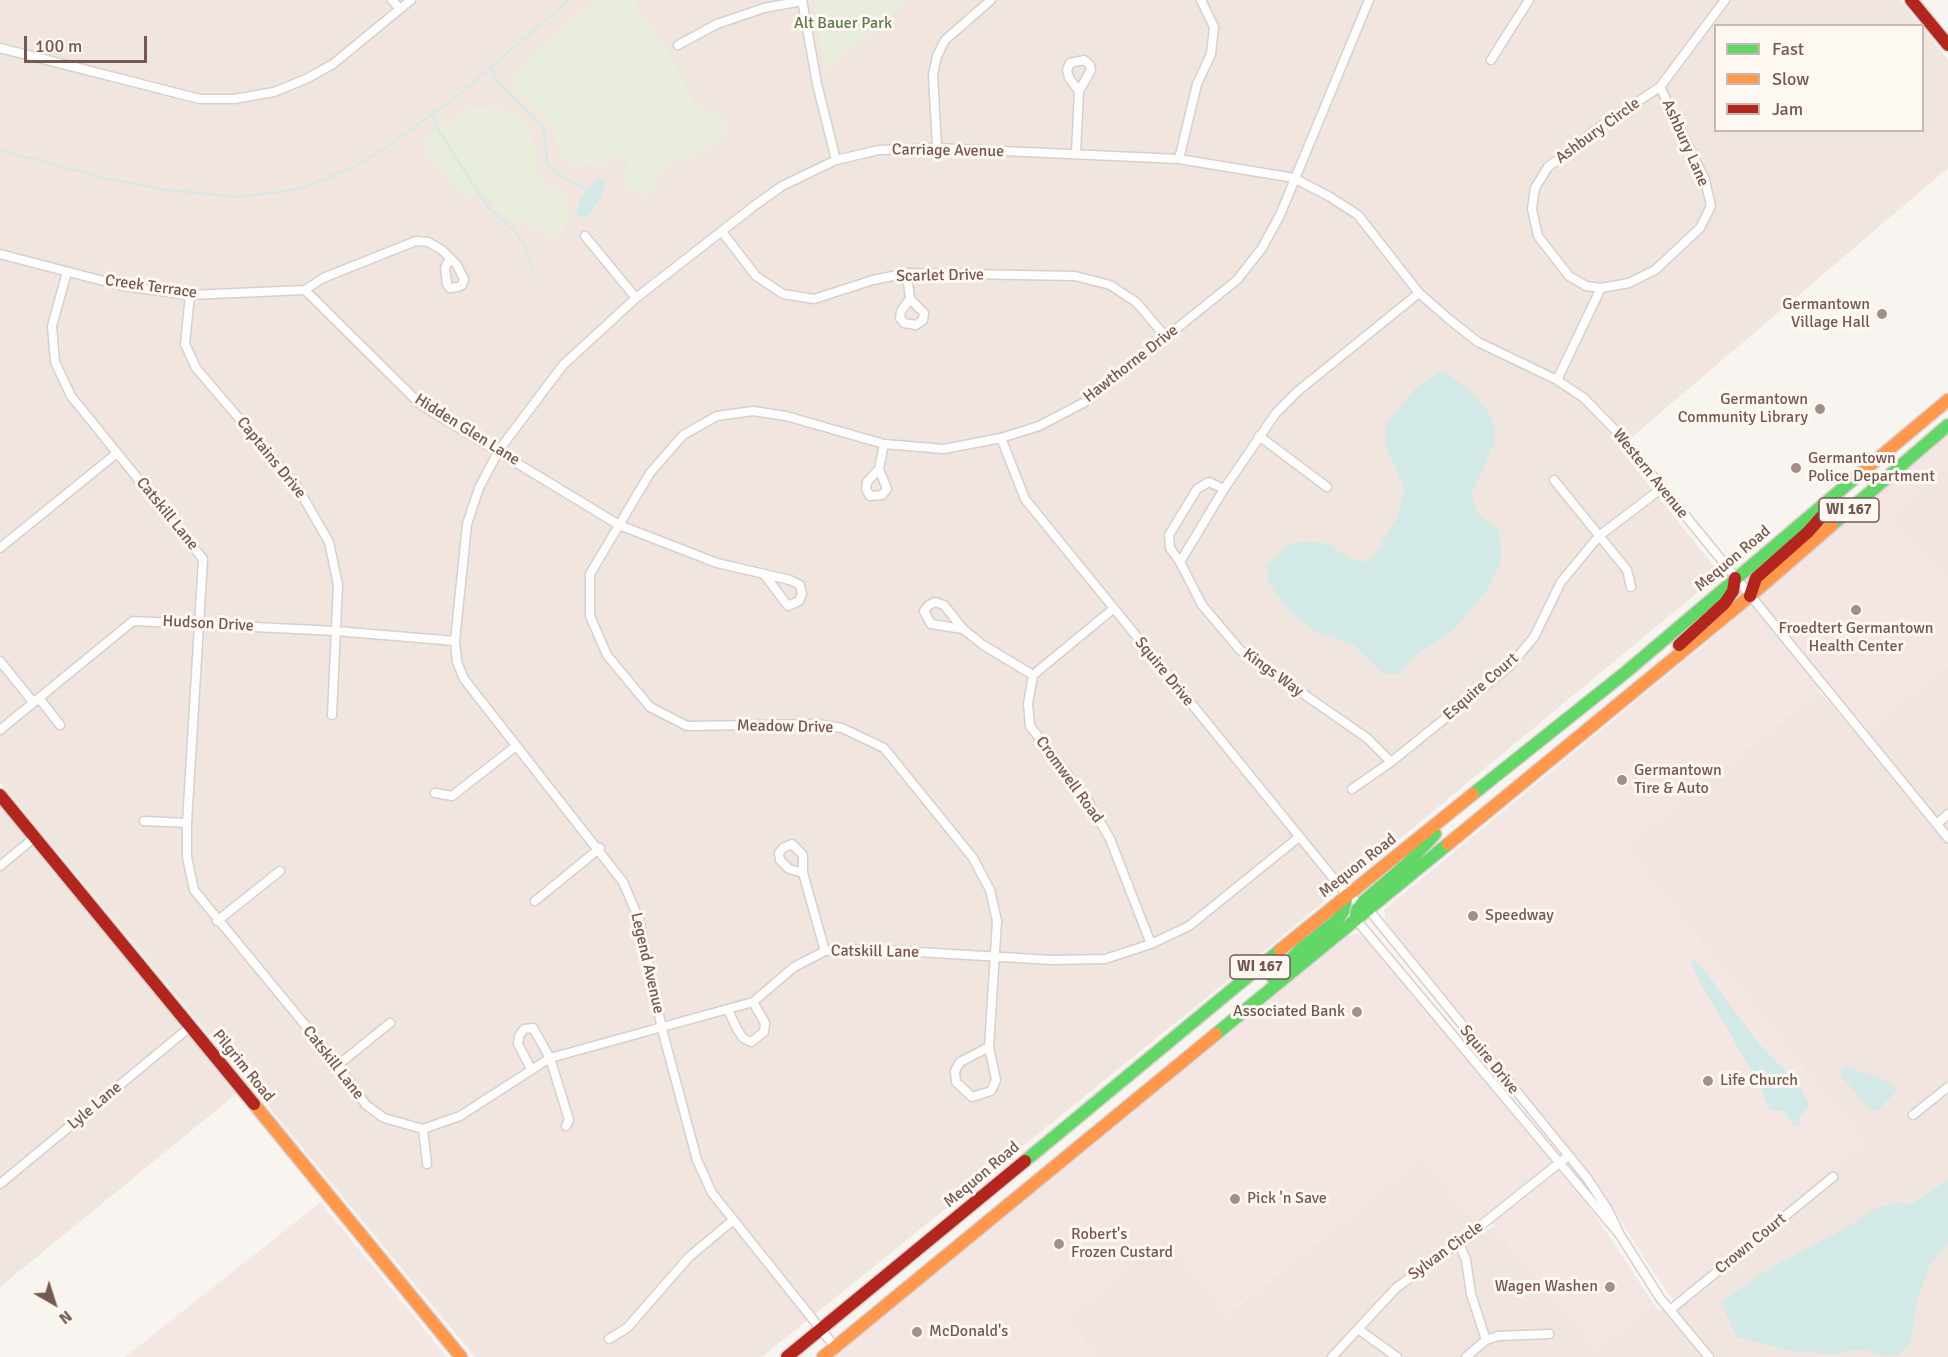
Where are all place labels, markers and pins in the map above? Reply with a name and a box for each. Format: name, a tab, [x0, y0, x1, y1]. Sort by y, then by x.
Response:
place label: Germantown Village Hall	[1782, 295, 1870, 333]
marker: Germantown Village Hall	[1875, 307, 1889, 321]
place label: Germantown Community Library	[1678, 390, 1808, 428]
marker: Germantown Community Library	[1813, 402, 1827, 416]
place label: Germantown Police Department	[1808, 449, 1935, 487]
marker: Germantown Police Department	[1789, 461, 1803, 475]
marker: Froedtert Germantown Health Center	[1849, 603, 1863, 617]
place label: Froedtert Germantown Health Center	[1779, 619, 1933, 657]
place label: Germantown Tire & Auto	[1634, 761, 1722, 799]
marker: Germantown Tire & Auto	[1615, 773, 1629, 787]
place label: Speedway	[1485, 906, 1554, 926]
marker: Speedway	[1466, 909, 1480, 923]
place label: Associated Bank	[1233, 1002, 1345, 1022]
marker: Associated Bank	[1350, 1005, 1364, 1019]
place label: Life Church	[1720, 1071, 1798, 1091]
marker: Life Church	[1701, 1074, 1715, 1088]
place label: Pick 'n Save	[1247, 1189, 1327, 1209]
marker: Pick 'n Save	[1228, 1192, 1242, 1206]
place label: Robert's Frozen Custard	[1071, 1225, 1173, 1263]
marker: Robert's Frozen Custard	[1052, 1237, 1066, 1251]
place label: Wagen Washen	[1495, 1277, 1598, 1297]
marker: Wagen Washen	[1603, 1280, 1617, 1294]
place label: McDonald's	[929, 1322, 1008, 1342]
marker: McDonald's	[910, 1325, 924, 1339]

